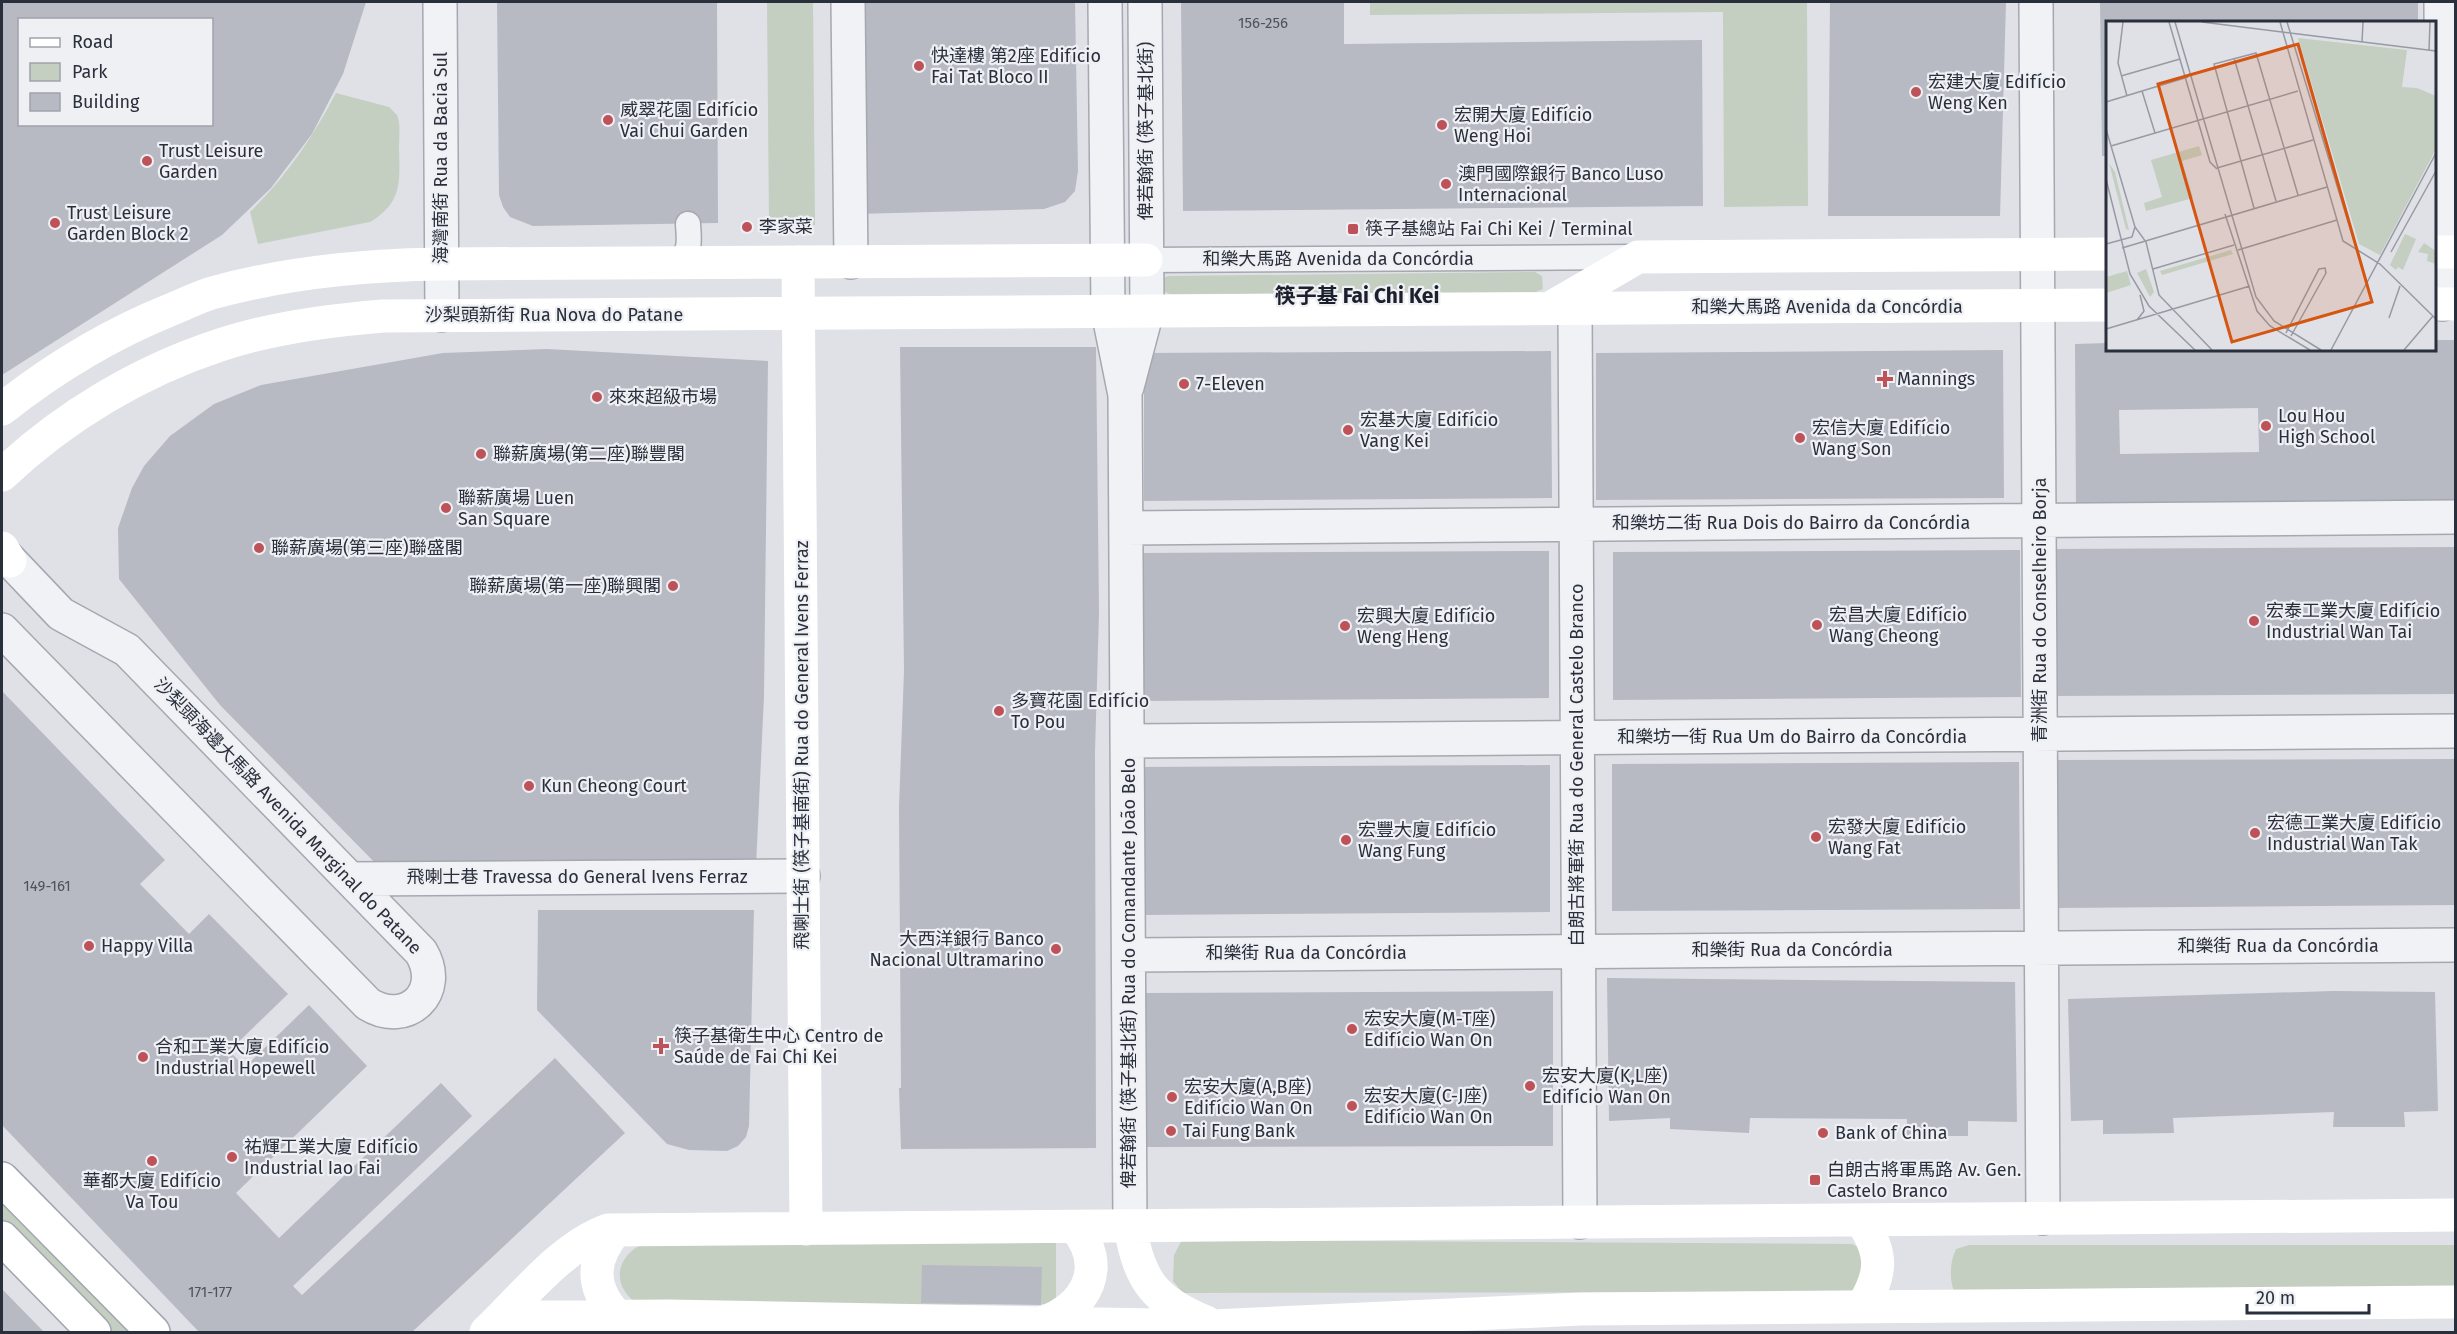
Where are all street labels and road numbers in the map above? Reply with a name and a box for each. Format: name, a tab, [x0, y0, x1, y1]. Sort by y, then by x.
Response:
street label: 俾若翰街 (筷子基北街)	[1135, 42, 1157, 220]
street label: 海灣南街 Rua da Bacia Sul	[430, 52, 452, 264]
street label: 和樂大馬路 Avenida da Concórdia	[1202, 248, 1474, 270]
street label: 和樂大馬路 Avenida da Concórdia	[1691, 296, 1963, 318]
street label: 沙梨頭新街 Rua Nova do Patane	[425, 304, 683, 326]
street label: 青洲街 Rua do Conselheiro Borja	[2029, 477, 2051, 743]
street label: 和樂坊二街 Rua Dois do Bairro da Concórdia	[1612, 512, 1970, 534]
street label: 飛喇士街 (筷子基南街) Rua do General Ivens Ferraz	[791, 540, 813, 950]
street label: 白朗古將軍街 Rua do General Castelo Branco	[1566, 583, 1588, 947]
street label: 沙梨頭海邊大馬路 Avenida Marginal do Patane	[150, 673, 426, 959]
street label: 和樂坊一街 Rua Um do Bairro da Concórdia	[1617, 726, 1967, 748]
street label: 俾若翰街 (筷子基北街) Rua do Comandante João Belo	[1118, 758, 1140, 1188]
street label: 飛喇士巷 Travessa do General Ivens Ferraz	[406, 866, 748, 888]
street label: 和樂街 Rua da Concórdia	[2177, 935, 2379, 957]
street label: 和樂街 Rua da Concórdia	[1691, 939, 1893, 961]
street label: 和樂街 Rua da Concórdia	[1205, 942, 1407, 964]

